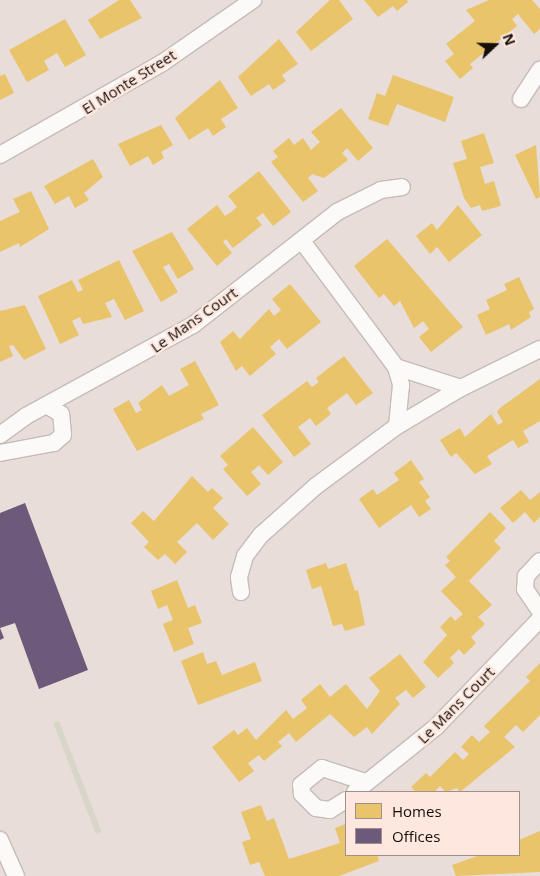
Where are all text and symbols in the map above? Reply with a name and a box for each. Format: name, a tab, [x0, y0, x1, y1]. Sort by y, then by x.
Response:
north arrow	[470, 20, 520, 70]
text: N	[499, 31, 520, 48]
street label: El Monte Street	[79, 46, 179, 118]
street label: Le Mans Court	[147, 284, 241, 356]
street label: Le Mans Court	[414, 663, 498, 747]
legend	[345, 791, 520, 856]
text: Homes	[392, 801, 442, 821]
text: Offices	[392, 826, 440, 846]

